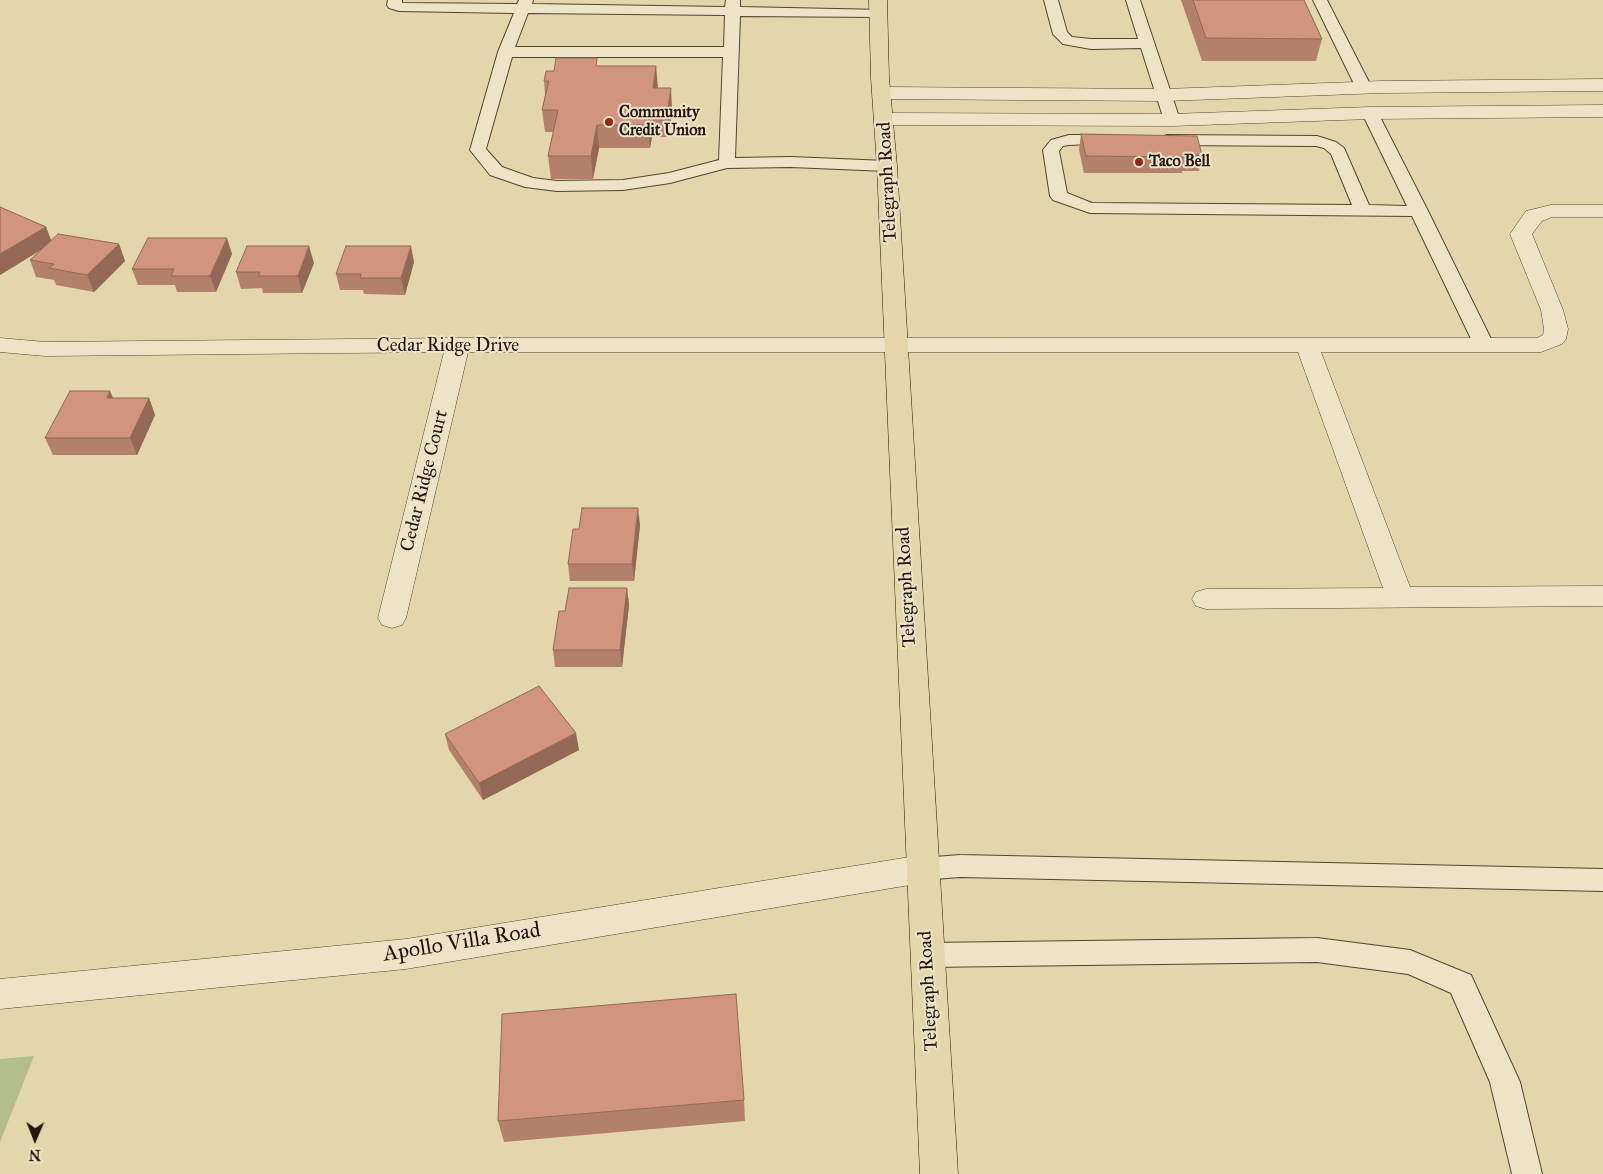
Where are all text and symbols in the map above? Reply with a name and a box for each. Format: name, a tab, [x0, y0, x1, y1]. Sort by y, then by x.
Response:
place label: Community Credit Union	[619, 103, 706, 141]
marker: Community Credit Union	[603, 116, 615, 128]
street label: Telegraph Road	[873, 121, 903, 243]
place label: Taco Bell	[1149, 152, 1210, 172]
marker: Taco Bell	[1133, 156, 1145, 168]
street label: Cedar Ridge Drive	[377, 335, 519, 357]
street label: Cedar Ridge Court	[396, 408, 454, 554]
street label: Telegraph Road	[892, 526, 922, 648]
street label: Apollo Villa Road	[381, 918, 543, 968]
street label: Telegraph Road	[914, 930, 944, 1052]
north arrow	[10, 1114, 60, 1164]
text: N	[29, 1146, 41, 1163]

